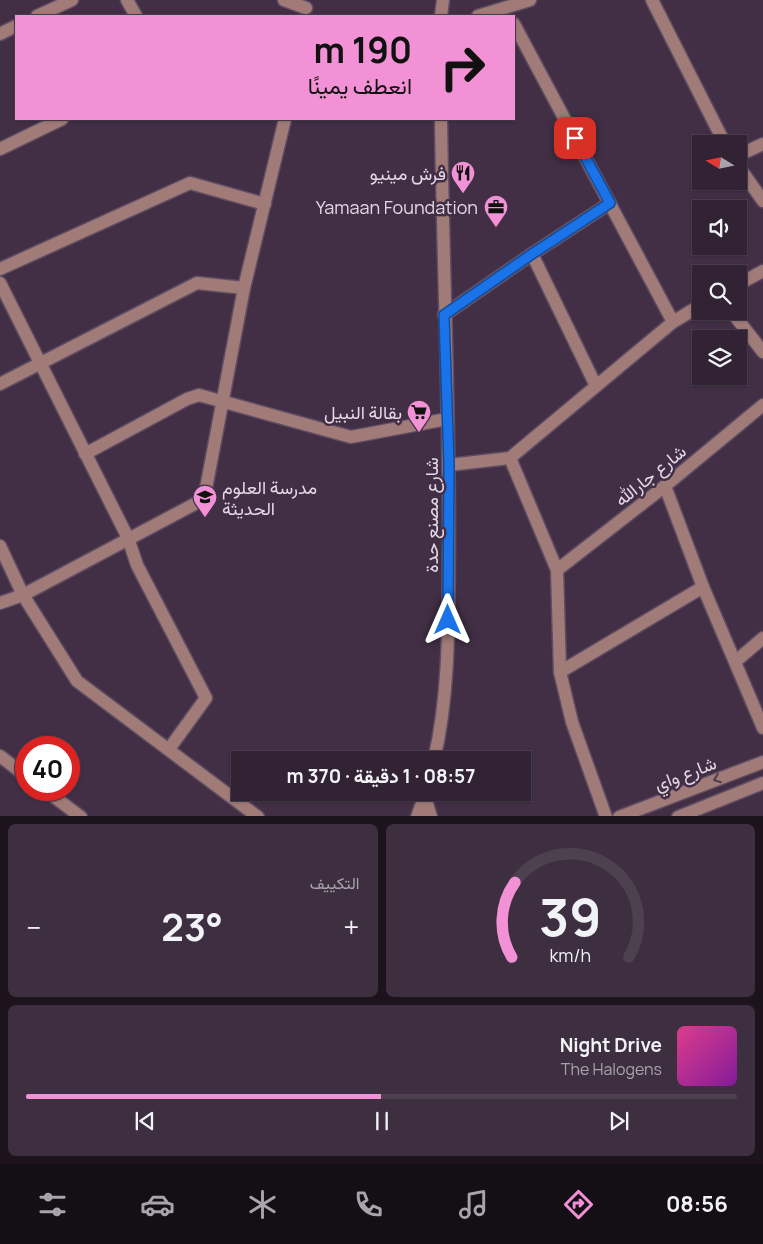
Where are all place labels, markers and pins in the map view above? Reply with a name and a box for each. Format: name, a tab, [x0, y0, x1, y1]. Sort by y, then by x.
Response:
pin	[554, 117, 596, 159]
restaurant icon: فرش مينيو	[450, 160, 476, 194]
place label: فرش مينيو	[370, 161, 446, 185]
office icon: Yamaan Foundation	[483, 194, 509, 228]
place label: Yamaan Foundation	[316, 195, 478, 219]
supermarket icon: بقالة النبيل	[406, 399, 432, 433]
place label: بقالة النبيل	[324, 400, 402, 424]
place label: مدرسة العلوم الحديثة	[222, 475, 317, 520]
school or university icon: مدرسة العلوم الحديثة	[192, 484, 218, 518]

